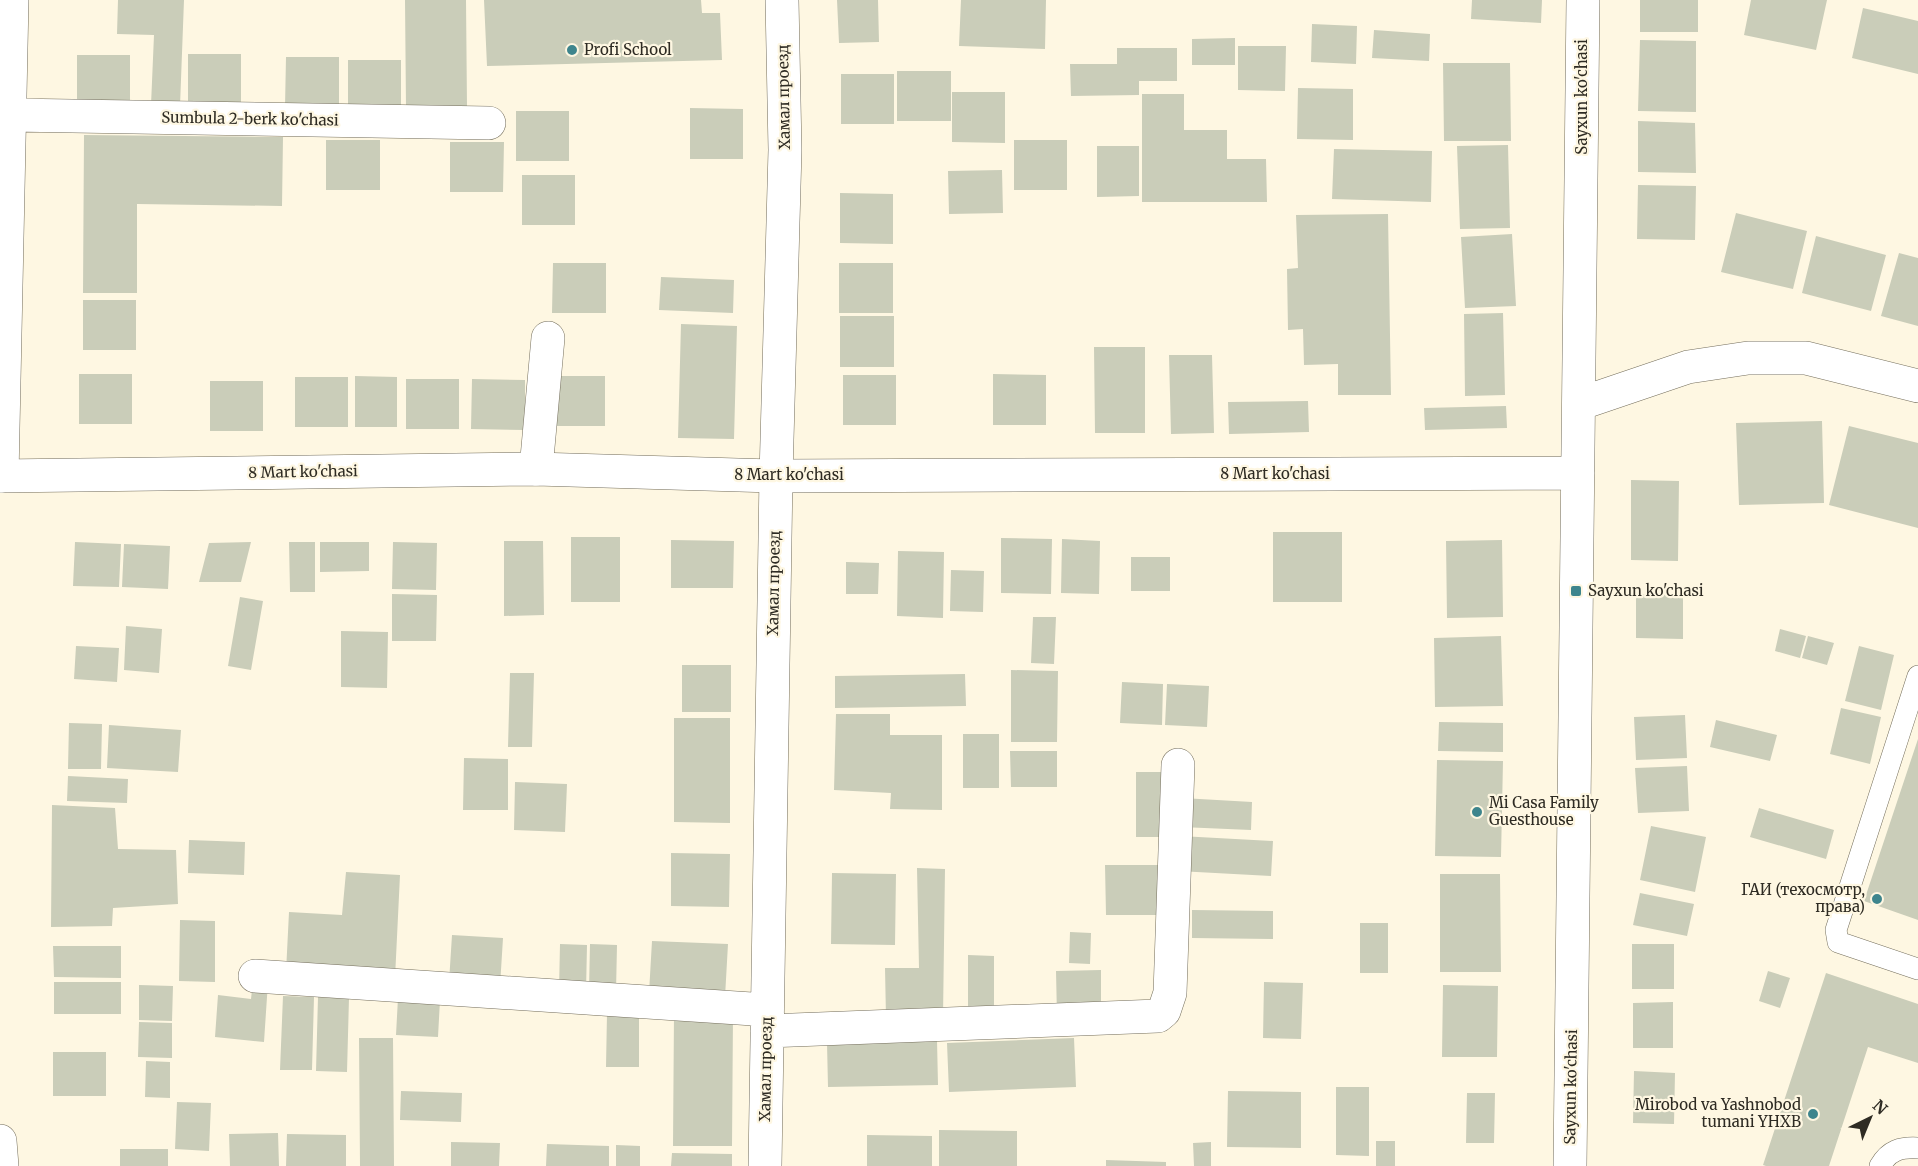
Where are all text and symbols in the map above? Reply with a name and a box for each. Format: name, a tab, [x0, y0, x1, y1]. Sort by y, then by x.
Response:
street label: Sayxun ko'chasi	[1572, 39, 1591, 155]
place label: Profi School	[584, 40, 672, 59]
marker: Profi School	[565, 43, 579, 57]
street label: Хамал проезд	[773, 44, 794, 150]
street label: Sumbula 2-berk ko'chasi	[161, 107, 339, 130]
street label: 8 Mart ko'chasi	[248, 461, 358, 482]
street label: 8 Mart ko'chasi	[1220, 464, 1330, 483]
street label: 8 Mart ko'chasi	[734, 465, 844, 484]
street label: Хамал проезд	[763, 530, 784, 636]
place label: Sayxun ko'chasi	[1588, 581, 1704, 600]
marker: Sayxun ko'chasi	[1569, 584, 1583, 598]
place label: Mi Casa Family Guesthouse	[1489, 793, 1599, 829]
marker: Mi Casa Family Guesthouse	[1470, 805, 1484, 819]
place label: ГАИ (техосмотр, права)	[1741, 880, 1865, 916]
marker: ГАИ (техосмотр, права)	[1870, 892, 1884, 906]
street label: Хамал проезд	[755, 1016, 776, 1122]
street label: Sayxun ko'chasi	[1560, 1029, 1581, 1145]
north arrow	[1840, 1088, 1900, 1148]
place label: Mirobod va Yashnobod tumani YHXB	[1635, 1095, 1801, 1131]
text: N	[1869, 1095, 1892, 1119]
marker: Mirobod va Yashnobod tumani YHXB	[1806, 1107, 1820, 1121]

